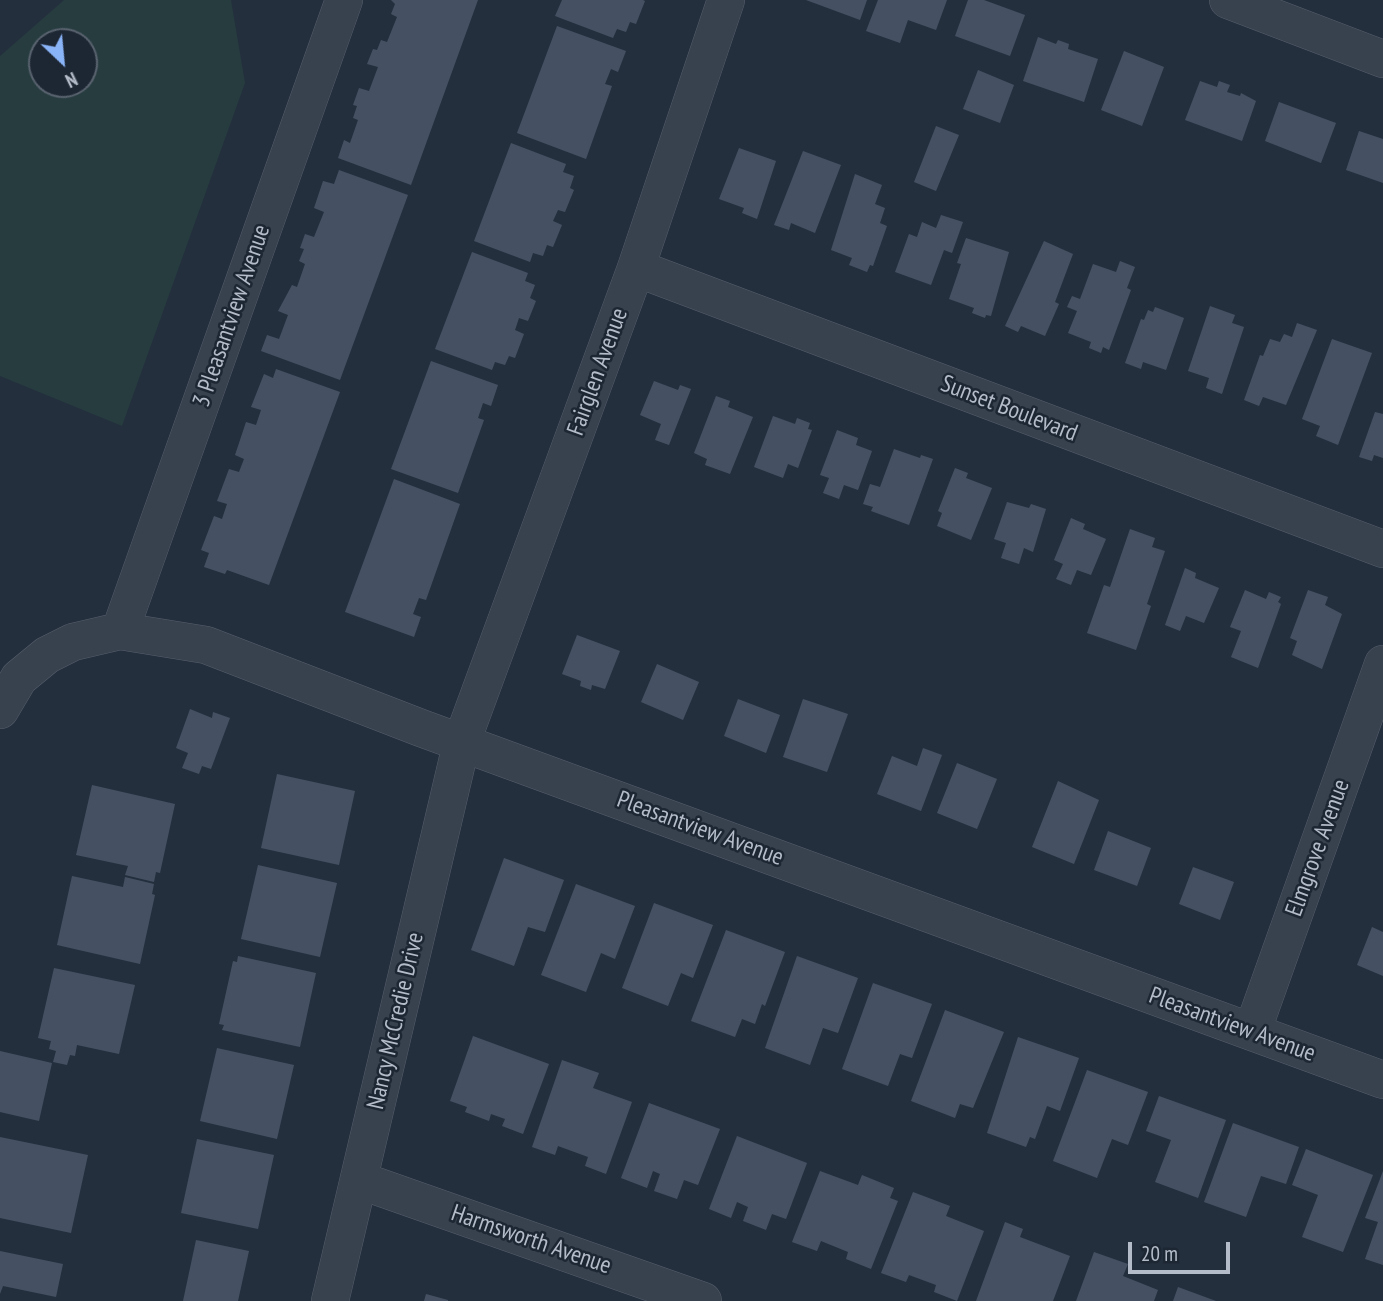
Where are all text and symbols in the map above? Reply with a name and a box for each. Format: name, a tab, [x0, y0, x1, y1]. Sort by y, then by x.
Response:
north arrow	[28, 28, 98, 98]
text: N	[61, 67, 81, 93]
street label: 3 Pleasantview Avenue	[187, 221, 277, 411]
street label: Fairglen Avenue	[562, 304, 634, 440]
street label: Sunset Boulevard	[937, 370, 1081, 448]
street label: Elmgrove Avenue	[1280, 776, 1356, 920]
street label: Pleasantview Avenue	[613, 786, 787, 872]
street label: Nancy McCredie Drive	[362, 930, 430, 1112]
street label: Pleasantview Avenue	[1145, 982, 1319, 1068]
street label: Harmsworth Avenue	[447, 1199, 615, 1281]
scale bar	[1131, 1228, 1232, 1272]
text: 20 m	[1141, 1240, 1178, 1267]

